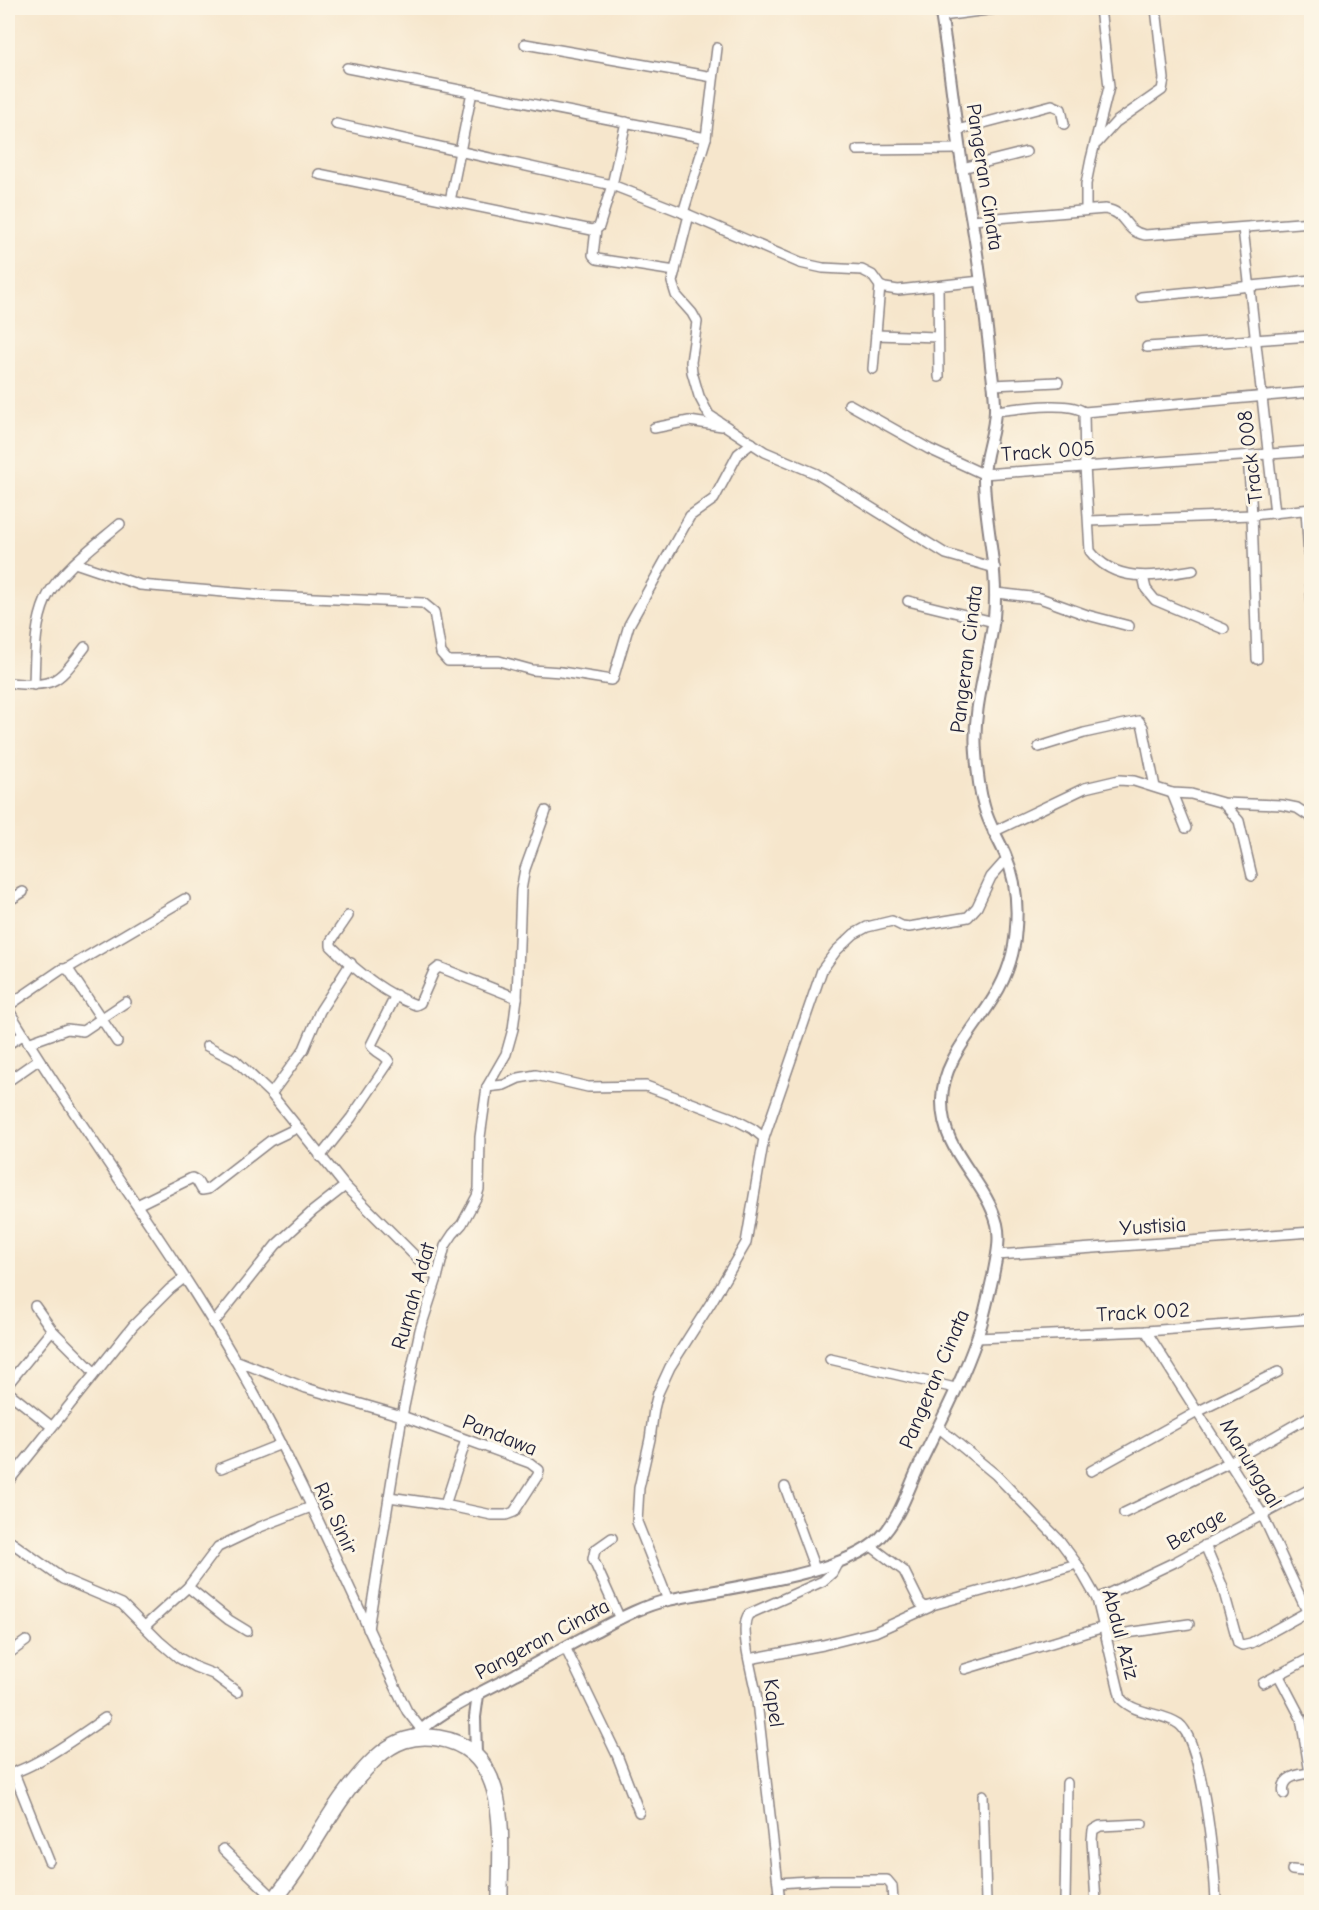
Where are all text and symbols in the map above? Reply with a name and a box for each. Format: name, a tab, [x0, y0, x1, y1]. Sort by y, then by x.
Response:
street label: Pangeran Cinata	[962, 102, 1008, 252]
street label: Track 008	[1232, 409, 1268, 505]
street label: Track 005	[1000, 436, 1096, 466]
street label: Pangeran Cinata	[945, 584, 987, 734]
street label: Yustisia	[1119, 1212, 1187, 1240]
street label: Rumah Adat	[386, 1239, 440, 1352]
street label: Track 002	[1096, 1298, 1190, 1326]
street label: Pangeran Cinata	[894, 1306, 974, 1452]
street label: Pandawa	[459, 1409, 541, 1461]
street label: Manunggal	[1215, 1414, 1287, 1512]
street label: Ria Sinir	[309, 1478, 363, 1558]
street label: Berage	[1162, 1503, 1230, 1555]
street label: Abdul Aziz	[1097, 1586, 1145, 1682]
street label: Pangeran Cinata	[471, 1593, 613, 1685]
street label: Kapel	[759, 1677, 789, 1729]

